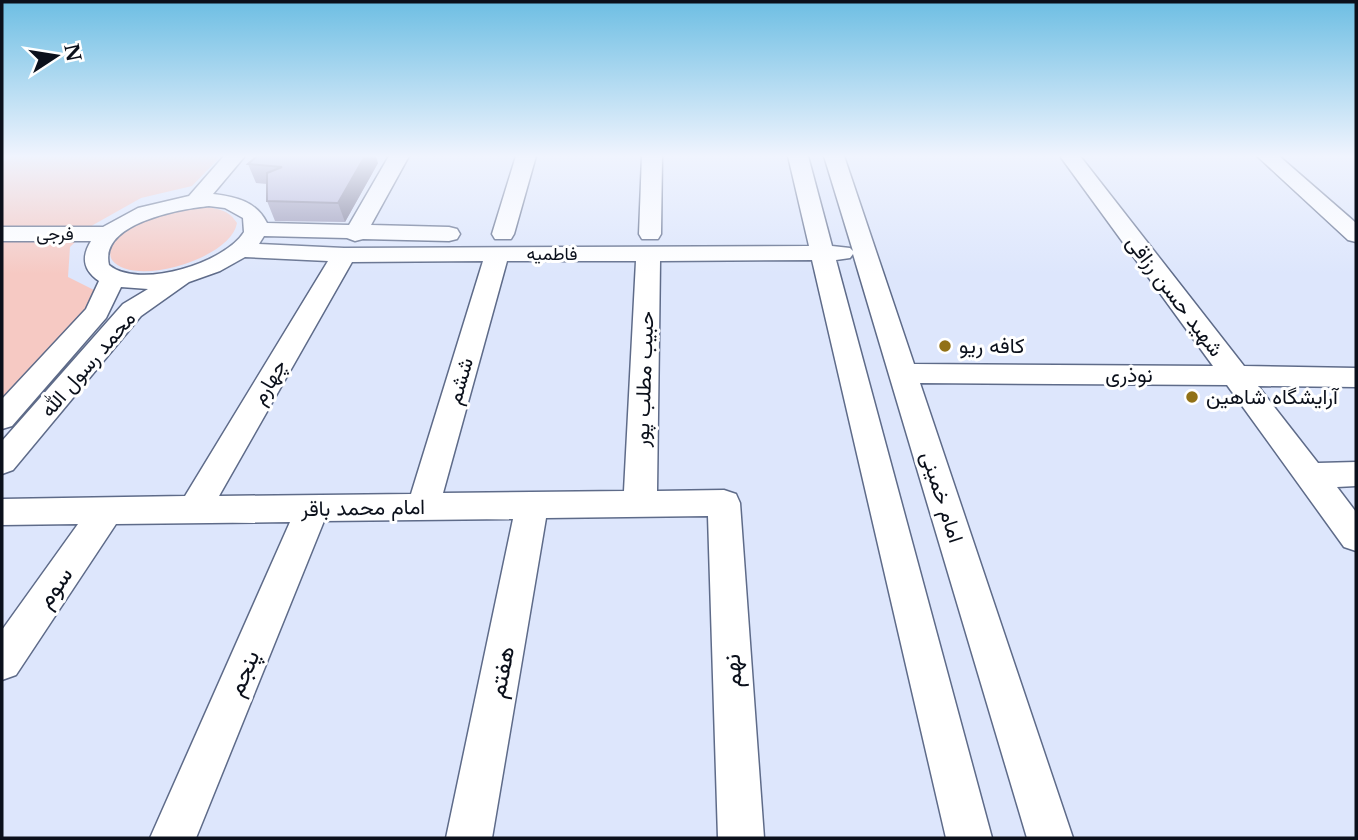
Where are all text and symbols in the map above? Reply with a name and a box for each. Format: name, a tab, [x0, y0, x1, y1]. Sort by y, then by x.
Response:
north arrow	[21, 21, 91, 91]
text: N	[59, 41, 85, 64]
street label: فرجی	[36, 223, 74, 245]
street label: شهید حسن رزاقی	[1121, 230, 1229, 362]
street label: فاطمیه	[527, 243, 577, 265]
street label: محمد رسول الله	[35, 306, 141, 422]
street label: حبیب مطلب پور	[629, 310, 660, 449]
place label: کافه ریو	[959, 333, 1025, 359]
marker: کافه ریو	[937, 338, 953, 354]
street label: چهارم	[246, 355, 293, 410]
street label: ششم	[441, 355, 480, 408]
street label: نوذری	[1105, 362, 1153, 388]
place label: آرایشگاه شاهین	[1206, 384, 1340, 410]
marker: آرایشگاه شاهین	[1184, 389, 1200, 405]
street label: امام خمینی	[914, 448, 969, 546]
street label: امام محمد باقر	[300, 494, 425, 523]
street label: سوم	[30, 561, 80, 614]
street label: هفتم	[482, 643, 522, 701]
street label: پنجم	[220, 646, 267, 701]
street label: نهم	[717, 653, 749, 689]

